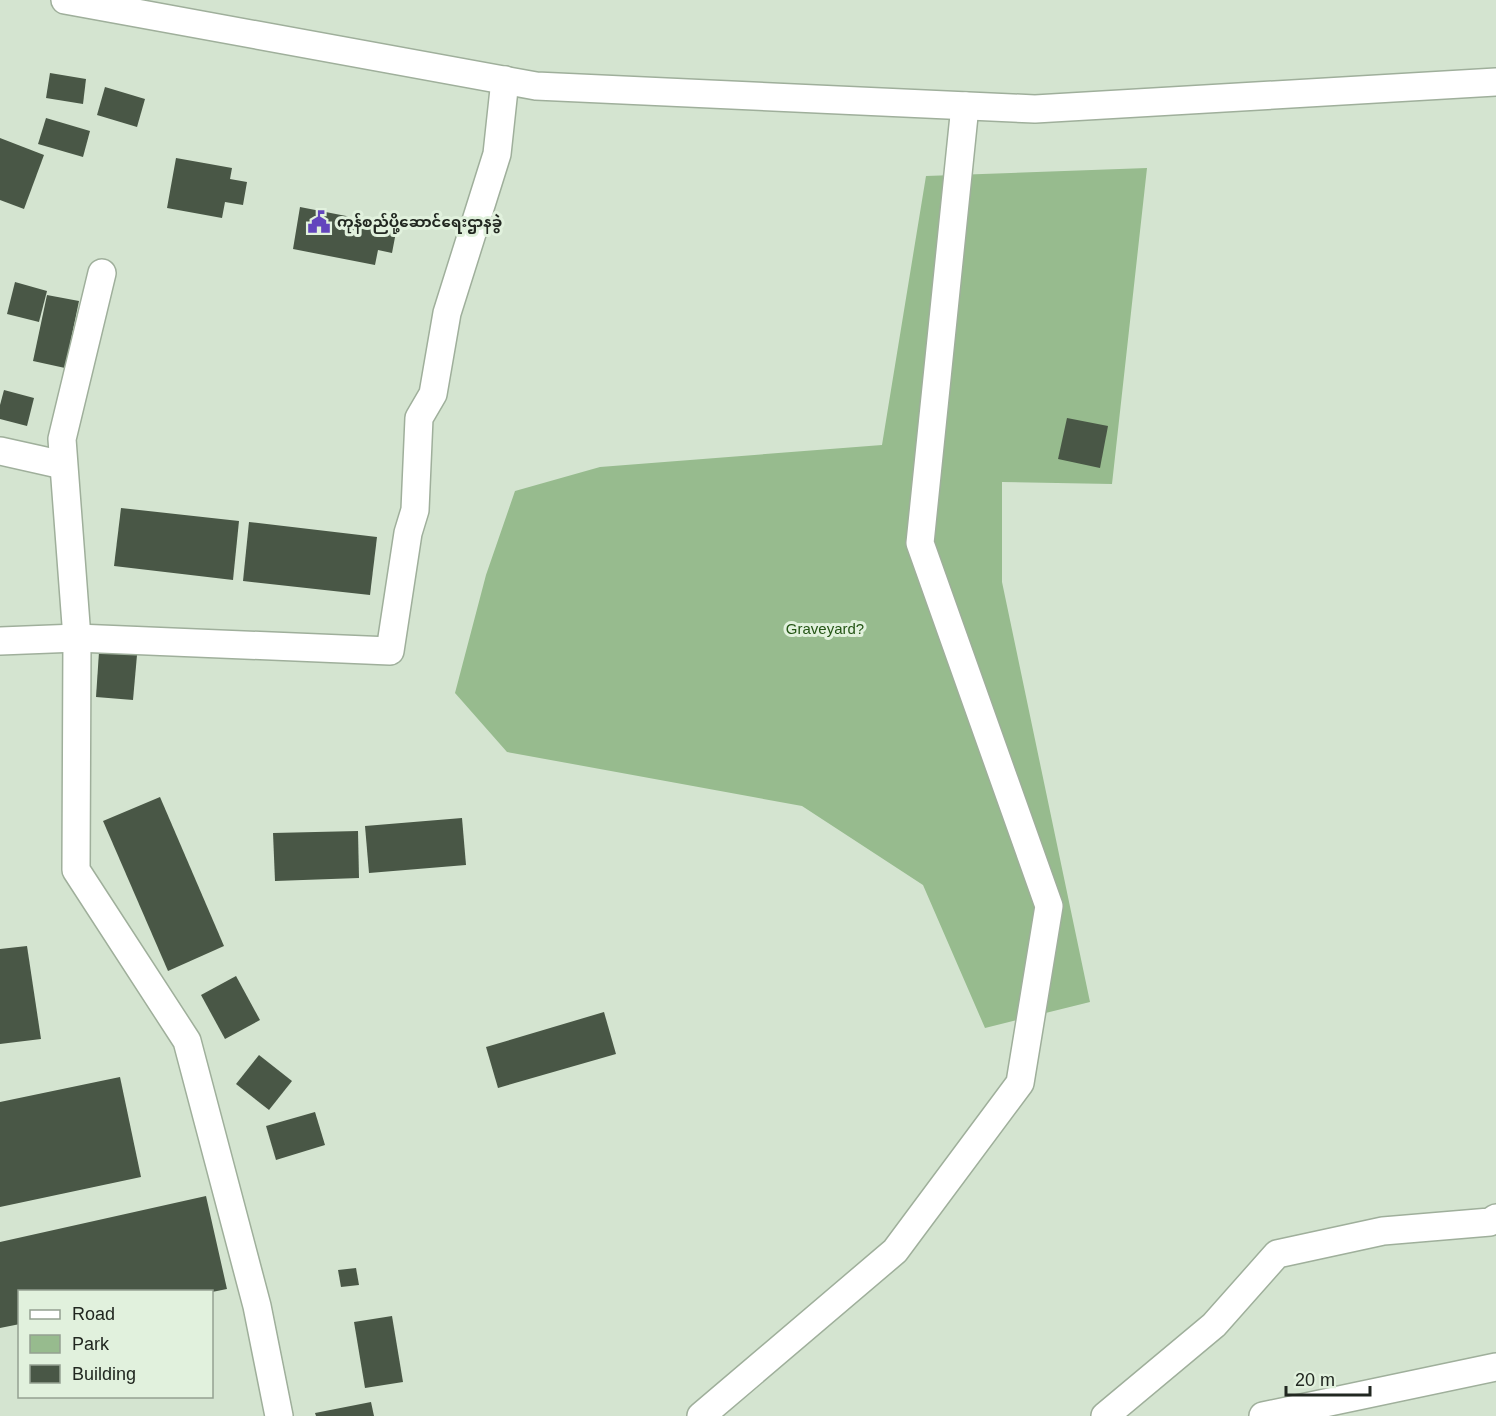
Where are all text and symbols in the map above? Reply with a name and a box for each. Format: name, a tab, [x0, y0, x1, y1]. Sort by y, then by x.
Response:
public building icon: ကုန်စည်ပို့ဆောင်ရေးဌာနခွဲ	[306, 209, 332, 235]
place label: ကုန်စည်ပို့ဆောင်ရေးဌာနခွဲ	[337, 212, 502, 234]
park label: Graveyard?	[786, 620, 864, 637]
legend	[18, 1290, 213, 1398]
text: Road	[72, 1304, 115, 1324]
text: Park	[72, 1334, 110, 1354]
scale bar	[1286, 1359, 1370, 1397]
text: Building	[72, 1364, 136, 1384]
text: 20 m	[1295, 1370, 1335, 1390]

